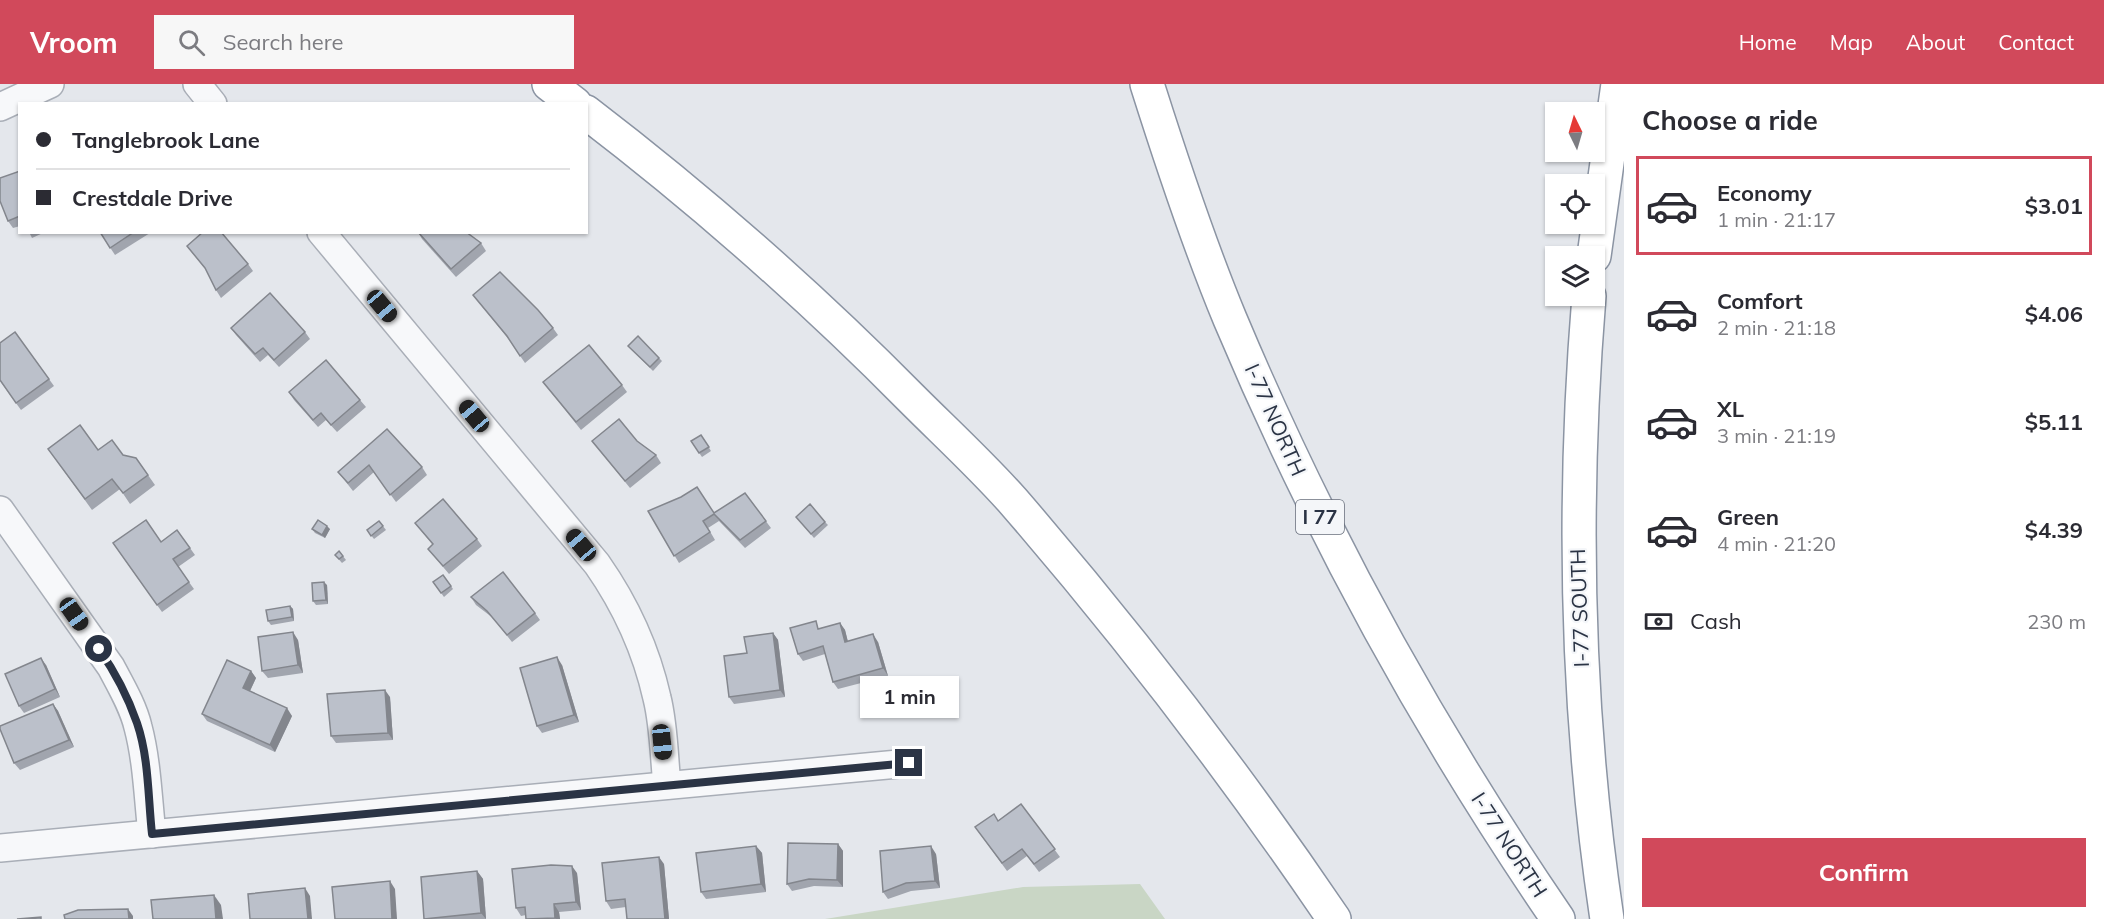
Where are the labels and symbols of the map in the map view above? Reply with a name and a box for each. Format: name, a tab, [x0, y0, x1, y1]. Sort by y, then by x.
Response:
north arrow	[1545, 102, 1605, 162]
car	[364, 286, 400, 326]
street label: I-77 NORTH	[1240, 360, 1312, 480]
car	[456, 396, 492, 436]
road number: I 77	[1296, 500, 1344, 534]
car	[563, 525, 599, 565]
street label: I-77 SOUTH	[1564, 548, 1594, 668]
car	[56, 594, 92, 634]
route start	[85, 635, 112, 662]
callout: 1 min	[860, 676, 958, 718]
car	[651, 723, 673, 761]
route end	[895, 749, 922, 776]
street label: I-77 NORTH	[1466, 787, 1553, 902]

